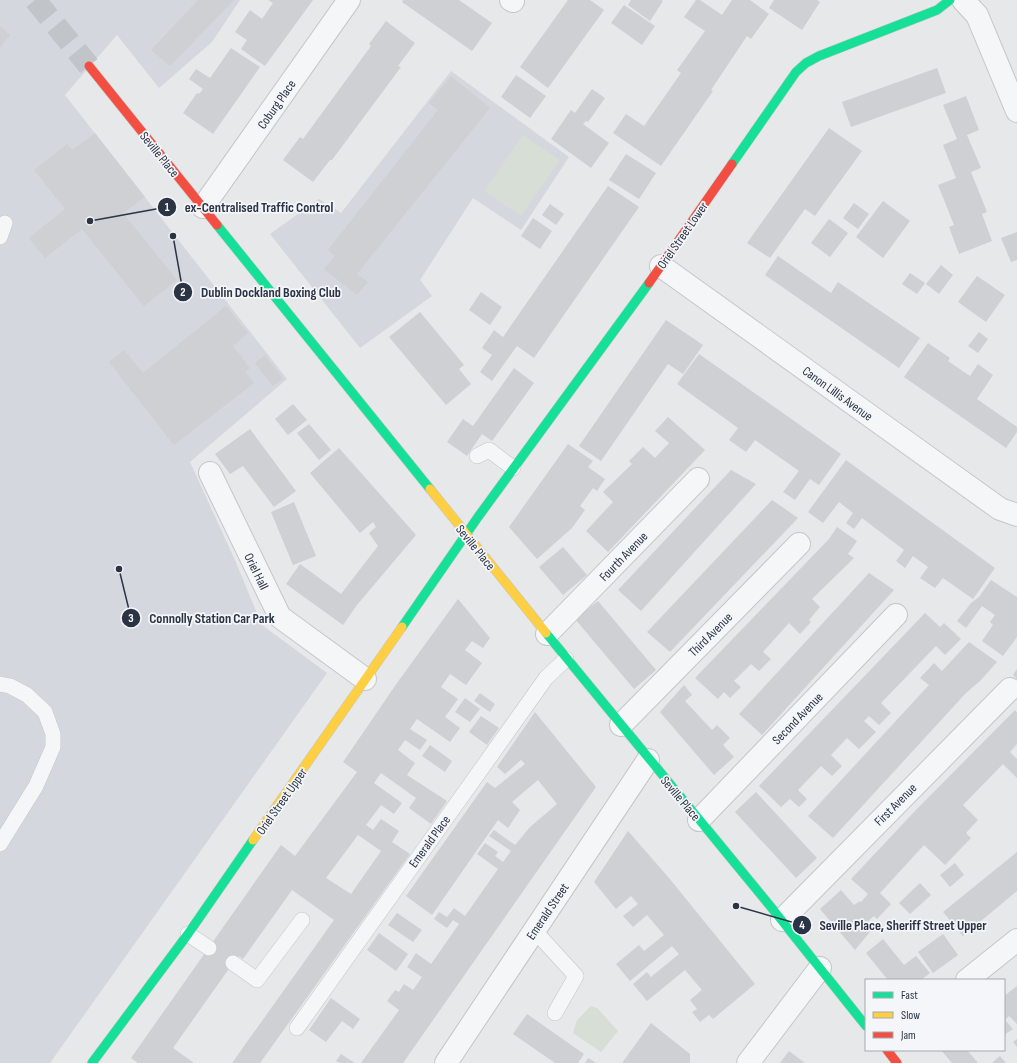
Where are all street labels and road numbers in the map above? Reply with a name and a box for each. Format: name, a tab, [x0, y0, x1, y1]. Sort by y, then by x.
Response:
street label: Coburg Place	[254, 77, 300, 132]
street label: Seville Place	[136, 129, 182, 180]
street label: Oriel Street Lower	[654, 199, 712, 272]
street label: Canon Lillis Avenue	[799, 363, 876, 425]
street label: Seville Place	[452, 522, 498, 573]
street label: Fourth Avenue	[596, 529, 651, 585]
street label: Oriel Hall	[240, 551, 272, 592]
street label: Third Avenue	[685, 609, 736, 660]
street label: Second Avenue	[769, 689, 826, 748]
street label: Oriel Street Upper	[253, 765, 311, 838]
street label: Seville Place	[657, 773, 704, 824]
street label: First Avenue	[871, 780, 920, 829]
street label: Emerald Place	[406, 812, 454, 871]
street label: Emerald Street	[523, 880, 573, 943]

